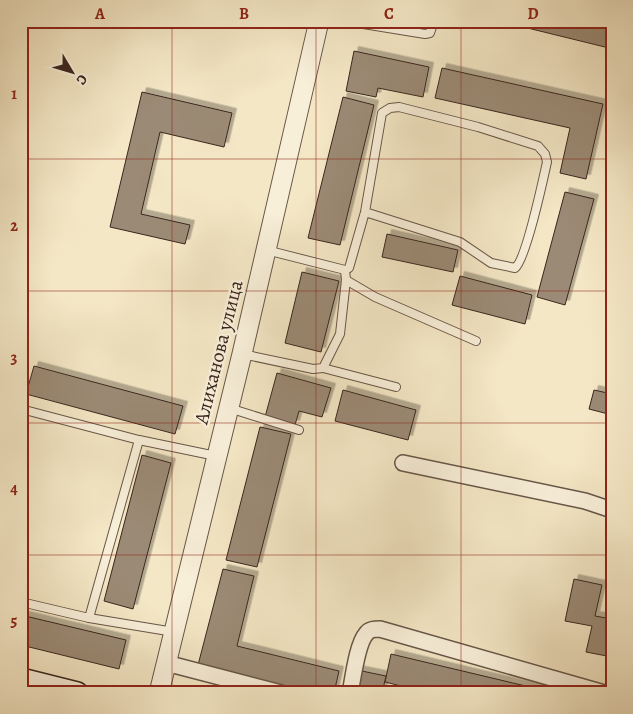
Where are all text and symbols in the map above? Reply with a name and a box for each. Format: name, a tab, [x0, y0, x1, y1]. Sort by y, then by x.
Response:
text: A	[94, 3, 106, 25]
text: B	[239, 3, 249, 25]
text: C	[384, 3, 394, 25]
text: D	[527, 3, 539, 25]
north arrow	[48, 48, 98, 98]
text: С	[71, 70, 92, 89]
text: 1	[11, 83, 17, 105]
text: 2	[10, 215, 18, 237]
street label: Алиханова улица	[187, 277, 250, 428]
text: 3	[11, 347, 18, 369]
text: 4	[10, 478, 18, 500]
text: 5	[11, 610, 18, 632]

